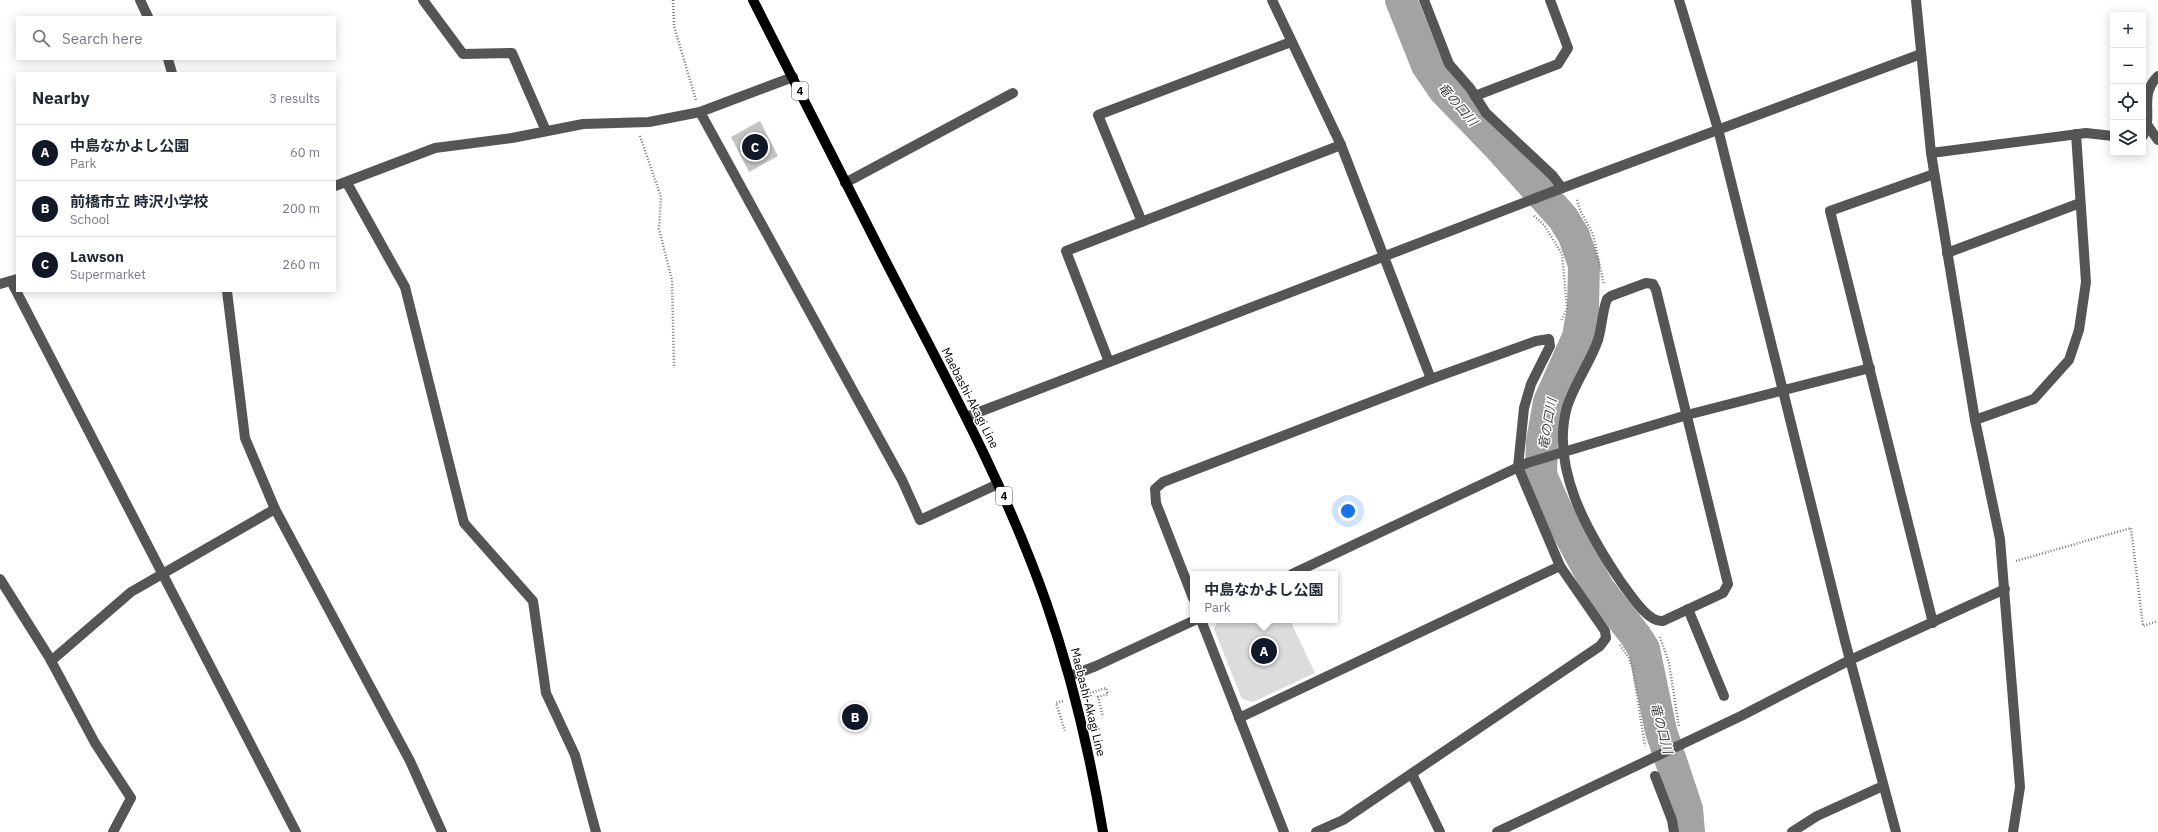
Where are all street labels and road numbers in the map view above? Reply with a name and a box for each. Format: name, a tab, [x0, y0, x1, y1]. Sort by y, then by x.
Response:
road number: 4	[792, 82, 808, 100]
street label: Maebashi-Akagi Line	[939, 345, 1003, 451]
road number: 4	[996, 487, 1012, 505]
street label: Maebashi-Akagi Line	[1068, 646, 1109, 758]

